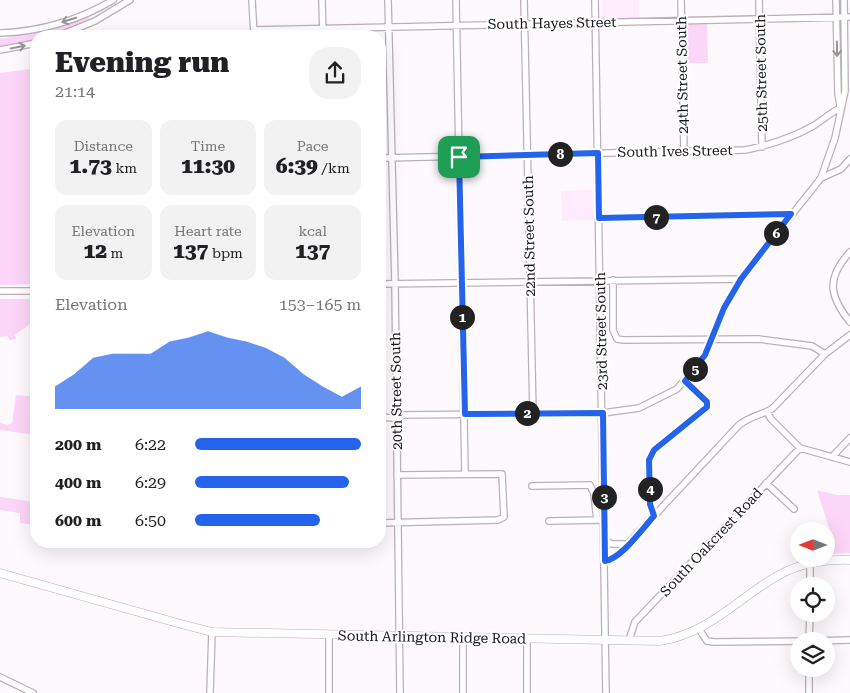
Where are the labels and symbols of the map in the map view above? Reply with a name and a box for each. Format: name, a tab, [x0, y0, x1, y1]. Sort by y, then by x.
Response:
street label: South Hayes Street	[487, 14, 617, 32]
street label: 25th Street South	[752, 14, 770, 132]
one-way arrow	[62, 16, 77, 25]
street label: 24th Street South	[673, 16, 691, 134]
one-way arrow	[832, 40, 842, 56]
one-way arrow	[10, 42, 26, 51]
pin	[438, 136, 480, 178]
pin: 8	[548, 142, 572, 166]
street label: South Ives Street	[617, 142, 733, 160]
street label: 22nd Street South	[520, 175, 538, 297]
pin: 7	[644, 204, 668, 230]
pin: 6	[764, 220, 788, 246]
street label: 23rd Street South	[592, 272, 610, 390]
pin: 1	[450, 304, 474, 330]
street label: 20th Street South	[387, 332, 405, 450]
pin: 5	[682, 356, 708, 382]
pin: 2	[514, 400, 540, 426]
pin: 4	[638, 476, 662, 502]
pin: 3	[592, 484, 616, 510]
street label: South Oakcrest Road	[657, 485, 765, 599]
north arrow	[790, 522, 835, 568]
street label: South Arlington Ridge Road	[338, 627, 526, 647]

